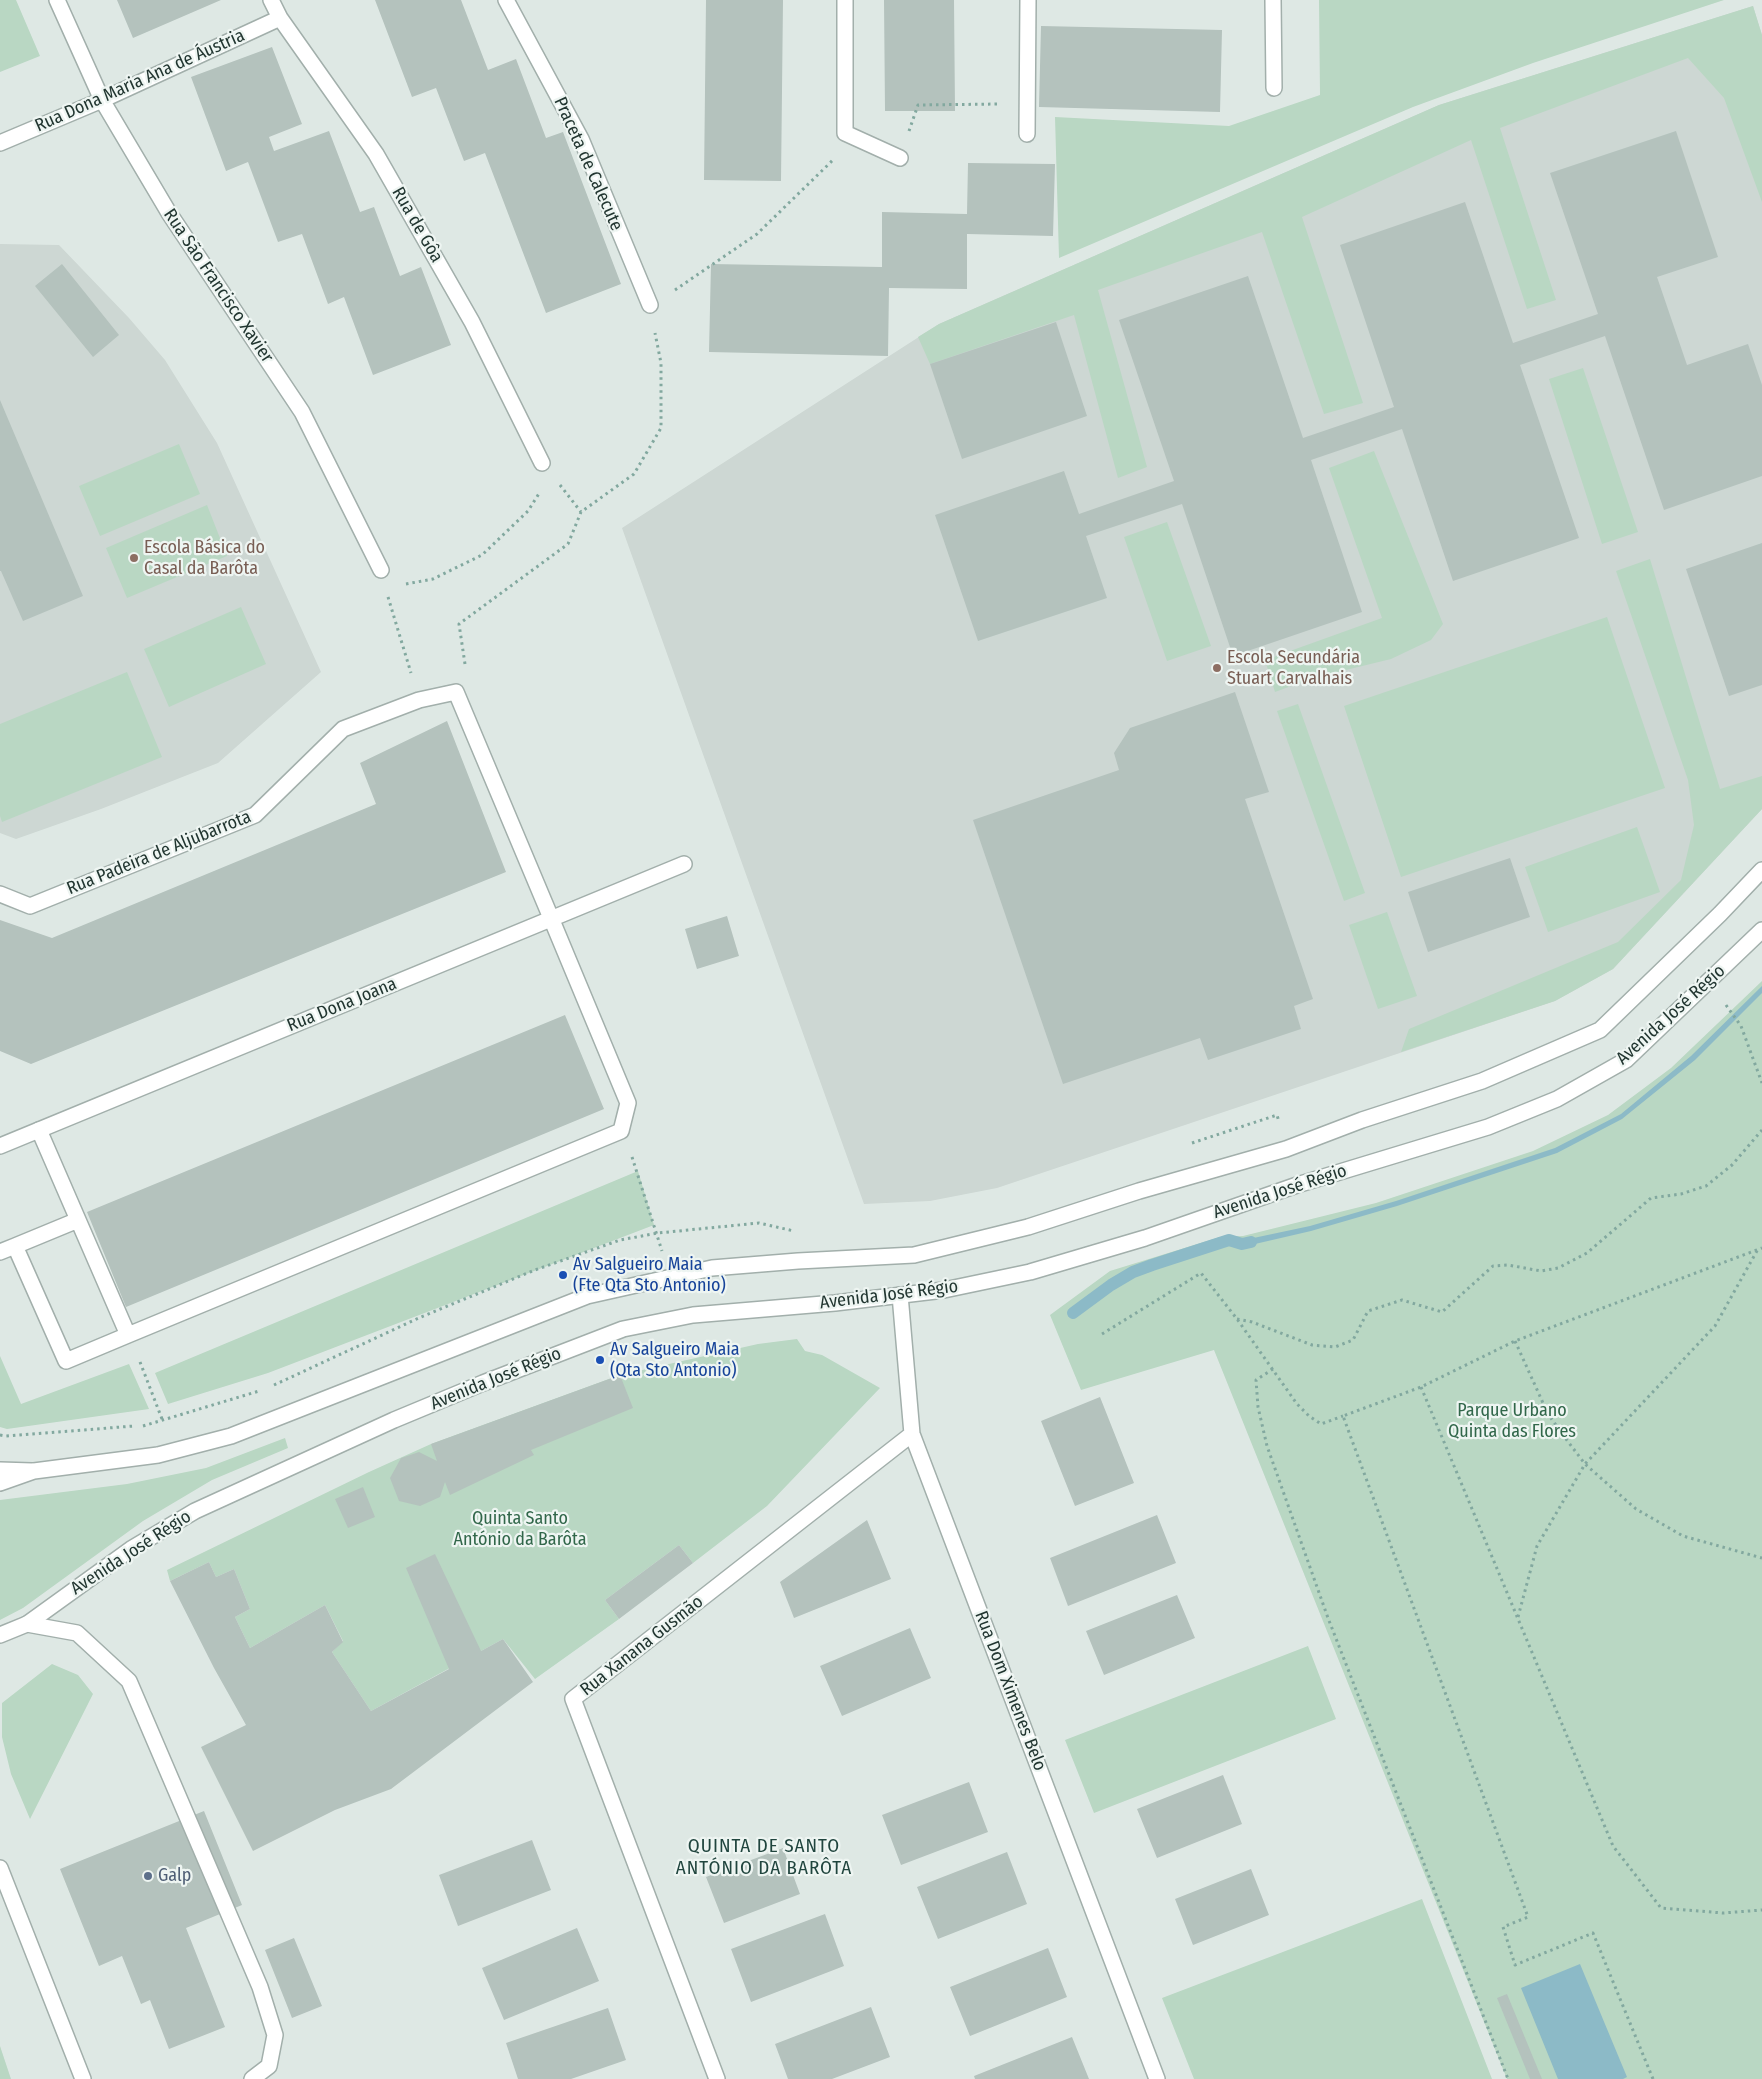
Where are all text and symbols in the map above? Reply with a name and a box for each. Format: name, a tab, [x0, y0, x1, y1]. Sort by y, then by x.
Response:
street label: Rua Dona Maria Ana de Áustria	[32, 25, 248, 137]
street label: Praceta de Calecute	[549, 94, 627, 234]
street label: Rua de Gôa	[387, 183, 447, 267]
street label: Rua São Francisco Xavier	[158, 205, 278, 367]
place label: Escola Básica do Casal da Barôta	[144, 537, 265, 580]
marker: Escola Básica do Casal da Barôta	[128, 552, 140, 564]
place label: Escola Secundária Stuart Carvalhais	[1227, 647, 1360, 690]
marker: Escola Secundária Stuart Carvalhais	[1211, 662, 1223, 674]
street label: Rua Padeira de Aljubarrota	[64, 806, 254, 900]
street label: Avenida José Régio	[1612, 960, 1730, 1070]
street label: Rua Dona Joana	[284, 973, 400, 1037]
street label: Avenida José Régio	[1211, 1160, 1349, 1224]
place label: Av Salgueiro Maia (Fte Qta Sto Antonio)	[573, 1254, 726, 1296]
marker: Av Salgueiro Maia (Fte Qta Sto Antonio)	[557, 1269, 569, 1281]
street label: Avenida José Régio	[819, 1276, 959, 1314]
place label: Av Salgueiro Maia (Qta Sto Antonio)	[610, 1339, 740, 1382]
street label: Avenida José Régio	[427, 1343, 565, 1415]
marker: Av Salgueiro Maia (Qta Sto Antonio)	[594, 1354, 606, 1366]
park label: Parque Urbano Quinta das Flores	[1448, 1400, 1576, 1442]
street label: Avenida José Régio	[67, 1506, 195, 1600]
park label: Quinta Santo António da Barôta	[454, 1508, 586, 1550]
street label: Rua Xanana Gusmão	[576, 1591, 708, 1701]
street label: Rua Dom Ximenes Belo	[970, 1608, 1050, 1774]
district label: QUINTA DE SANTO ANTÓNIO DA BARÔTA	[674, 1836, 854, 1880]
place label: Galp	[158, 1865, 191, 1887]
marker: Galp	[142, 1870, 154, 1882]

